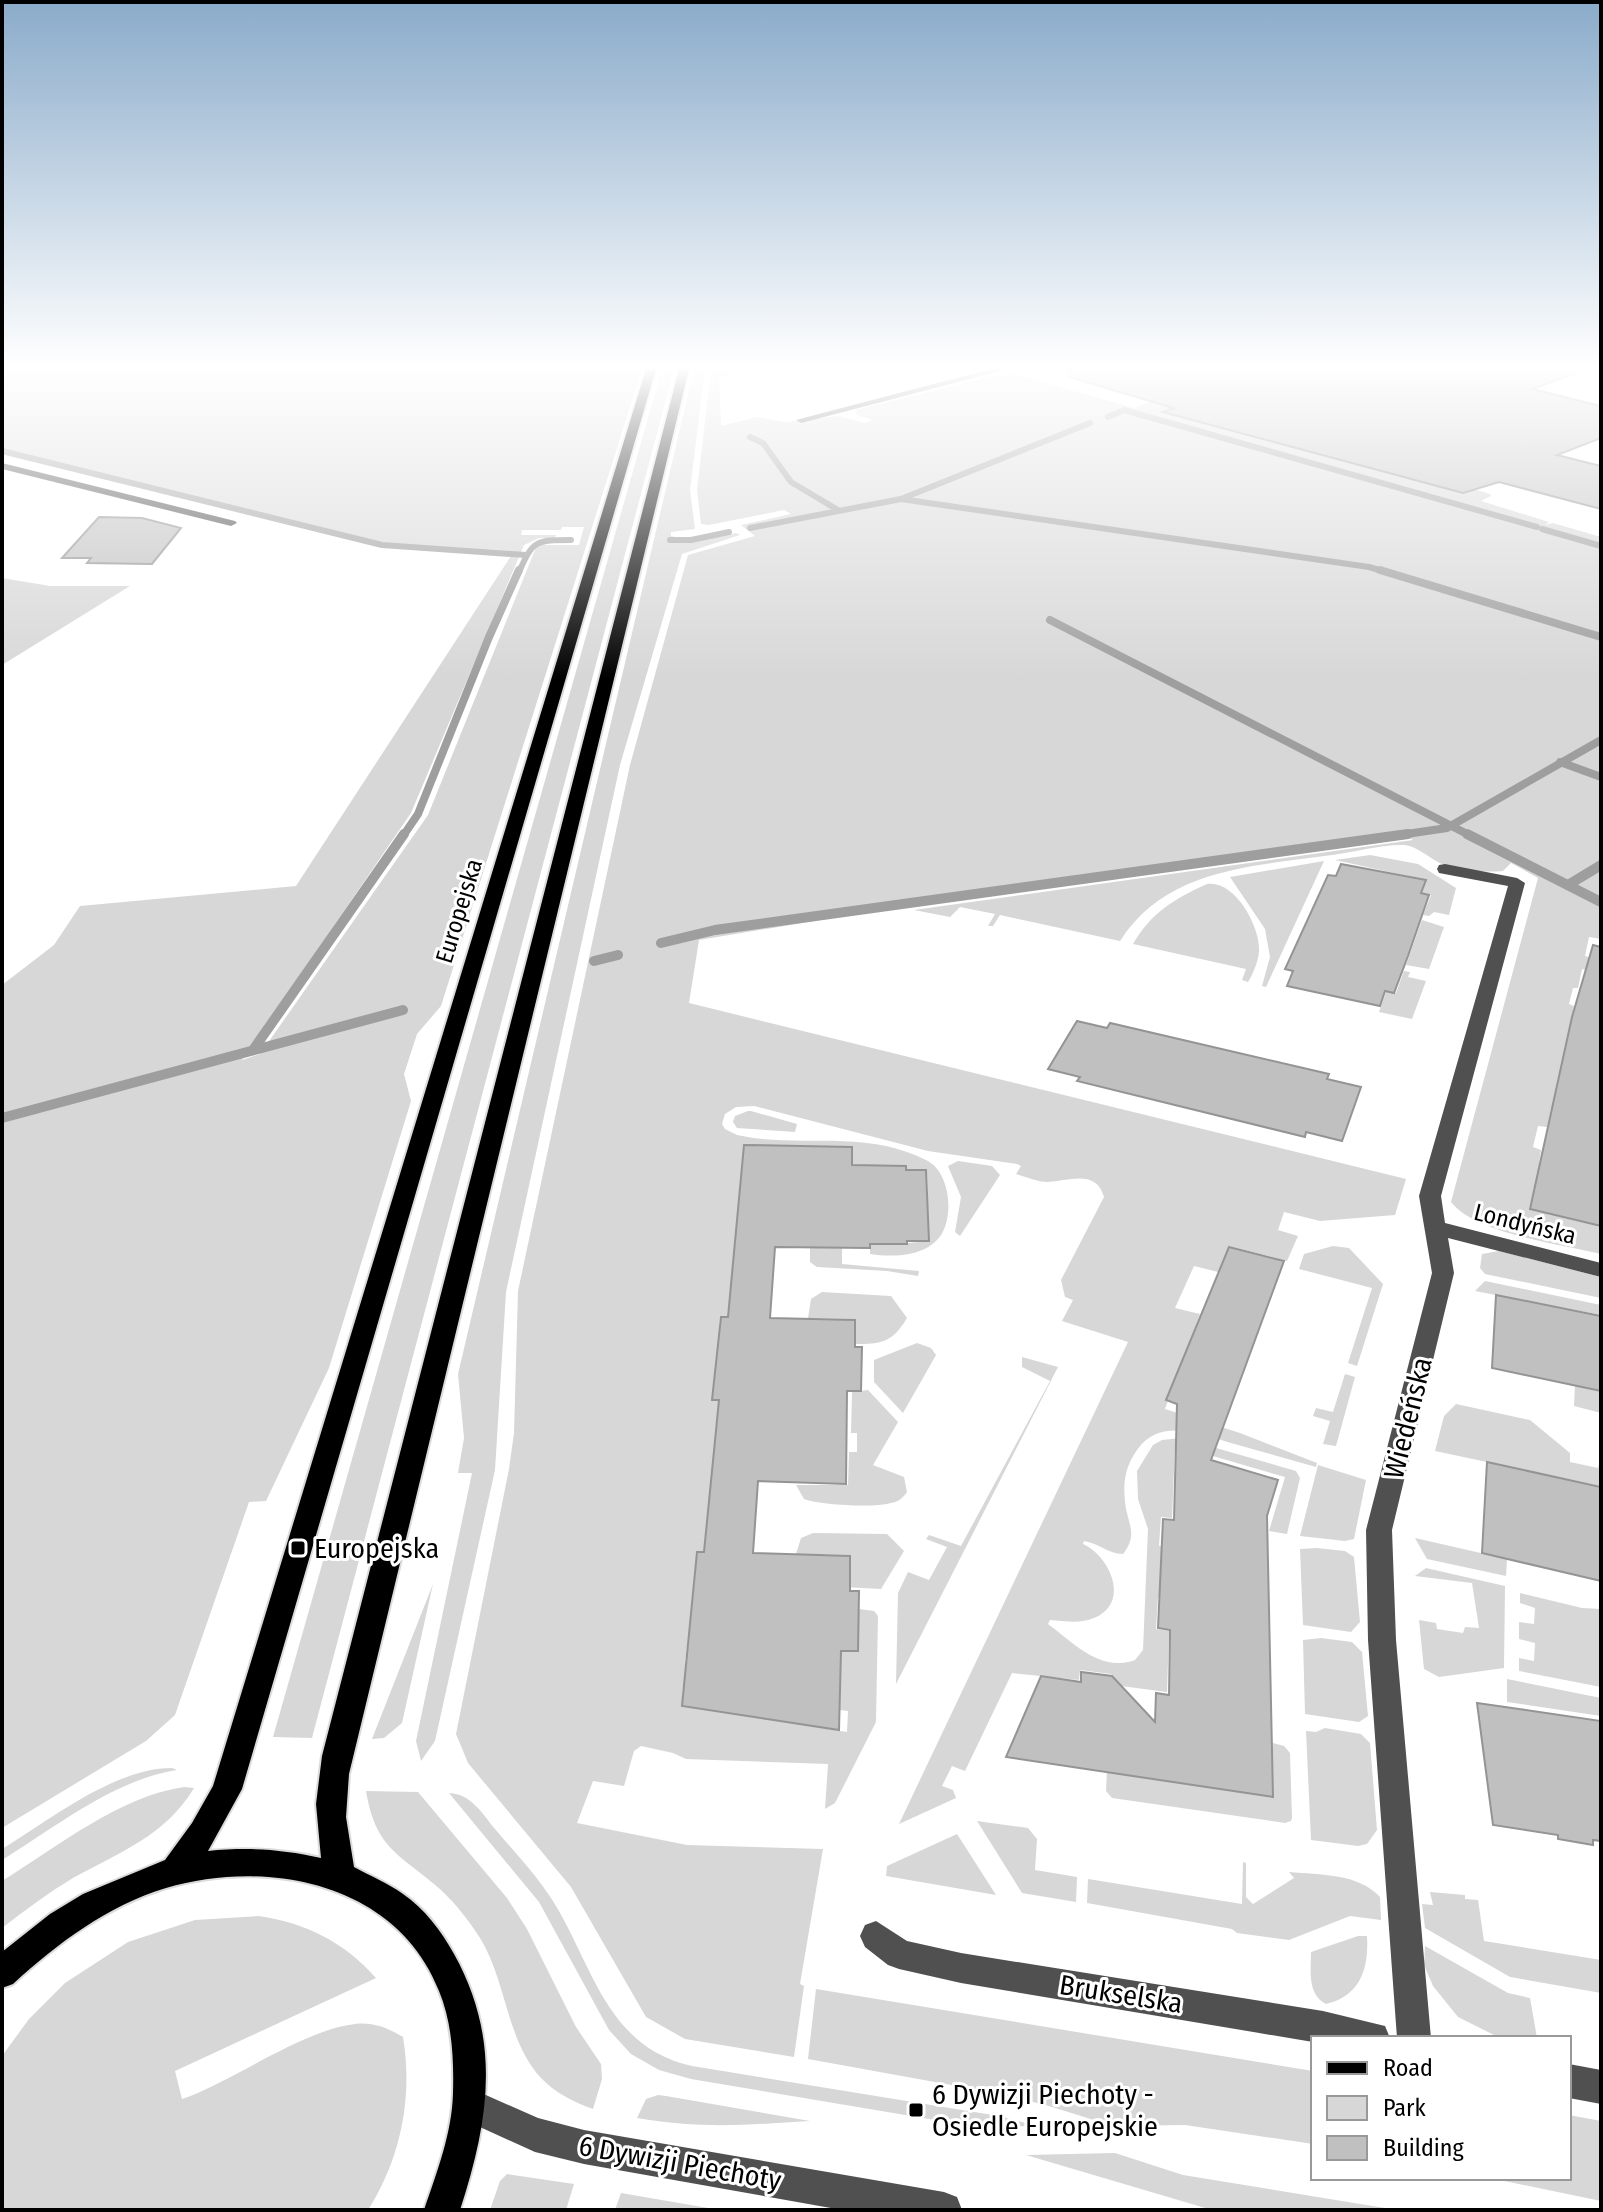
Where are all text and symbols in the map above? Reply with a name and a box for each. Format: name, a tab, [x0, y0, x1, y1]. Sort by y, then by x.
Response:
street label: Europejska	[430, 856, 488, 966]
street label: Londyńska	[1471, 1198, 1579, 1250]
street label: Wiedeńska	[1377, 1354, 1439, 1482]
place label: Europejska	[314, 1532, 439, 1565]
marker: Europejska	[289, 1539, 307, 1557]
street label: Brukselska	[1057, 1968, 1185, 2020]
legend	[1311, 2036, 1571, 2180]
text: Road	[1383, 2054, 1433, 2082]
place label: 6 Dywizji Piechoty - Osiedle Europejskie	[932, 2078, 1158, 2143]
text: Park	[1383, 2094, 1426, 2122]
marker: 6 Dywizji Piechoty - Osiedle Europejskie	[907, 2101, 925, 2119]
street label: 6 Dywizji Piechoty	[576, 2129, 784, 2197]
text: Building	[1383, 2134, 1465, 2162]

